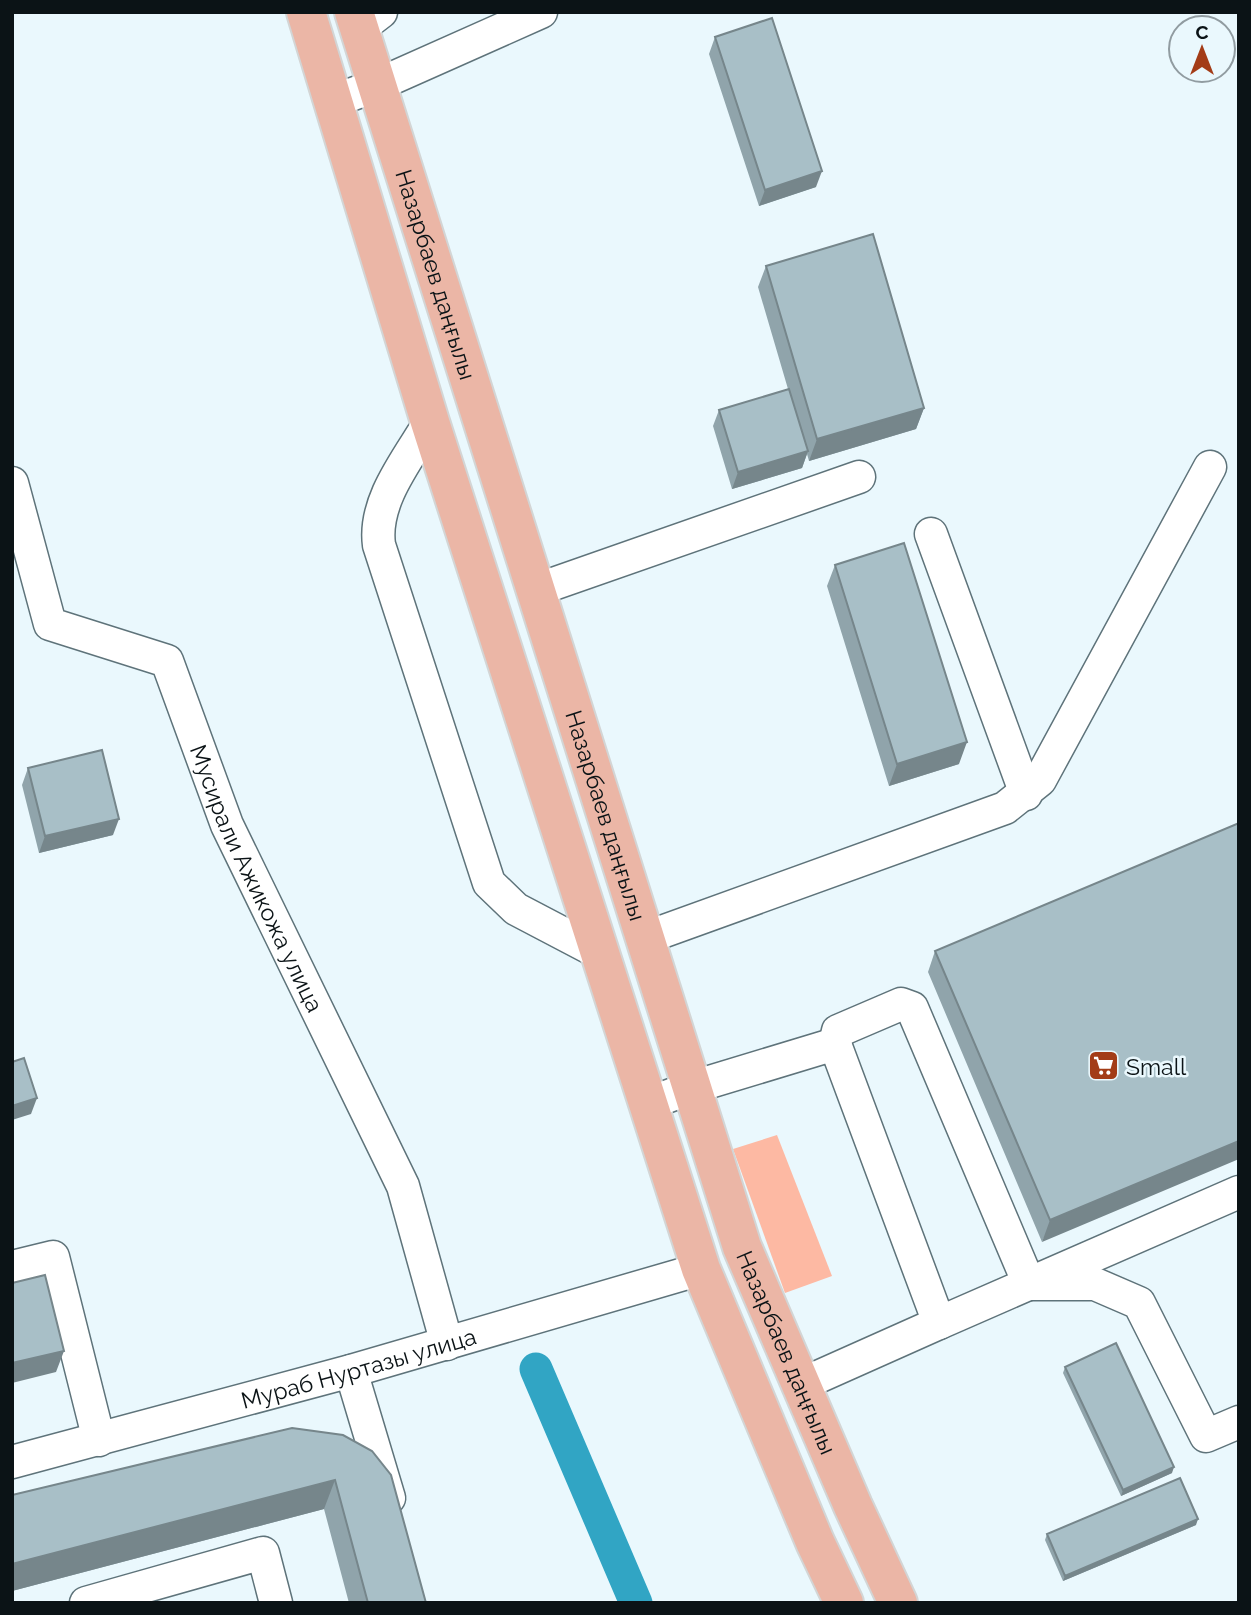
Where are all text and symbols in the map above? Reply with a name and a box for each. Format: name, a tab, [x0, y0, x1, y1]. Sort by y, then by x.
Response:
north arrow	[1167, 14, 1237, 84]
text: С	[1195, 21, 1209, 43]
street label: Назарбаев даңғылы	[391, 166, 482, 383]
street label: Назарбаев даңғылы	[561, 707, 652, 924]
street label: Мусирали Ажикожа улица	[185, 741, 329, 1016]
supermarket icon: Small	[1086, 1049, 1120, 1083]
place label: Small	[1126, 1053, 1187, 1080]
street label: Назарбаев даңғылы	[732, 1246, 843, 1458]
street label: Мураб Нуртазы улица	[238, 1322, 479, 1413]

